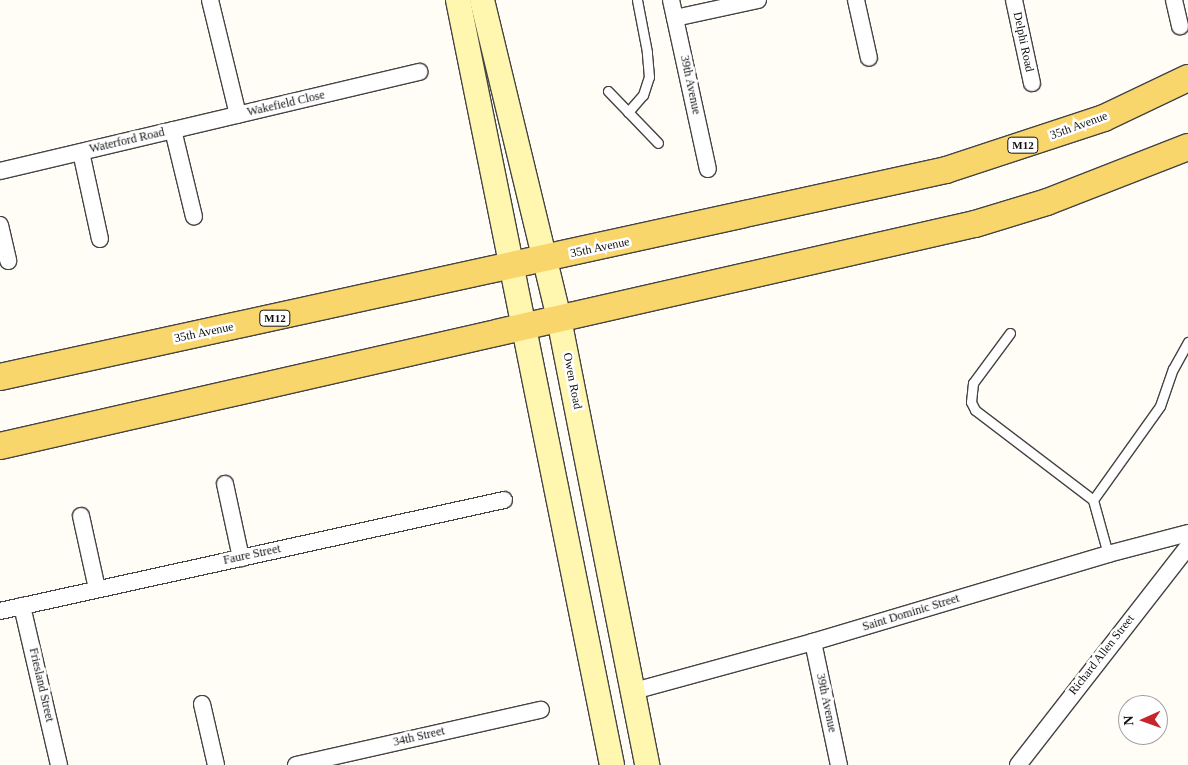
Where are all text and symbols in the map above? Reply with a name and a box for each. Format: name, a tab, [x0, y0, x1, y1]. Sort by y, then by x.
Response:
street label: Delphi Road	[1010, 11, 1036, 73]
street label: 39th Avenue	[677, 54, 703, 116]
street label: Wakefield Close	[246, 88, 326, 120]
street label: 35th Avenue	[1048, 109, 1110, 143]
street label: Waterford Road	[88, 125, 166, 157]
road number: M12	[1007, 136, 1039, 154]
street label: 35th Avenue	[569, 235, 631, 261]
road number: M12	[259, 310, 291, 326]
street label: 35th Avenue	[173, 320, 235, 346]
street label: Owen Road	[559, 352, 585, 410]
street label: Faure Street	[222, 542, 282, 568]
street label: Saint Dominic Street	[861, 591, 961, 635]
street label: Richard Allen Street	[1066, 612, 1138, 698]
street label: Friesland Street	[25, 647, 57, 723]
street label: 39th Avenue	[813, 672, 839, 734]
north arrow	[1118, 695, 1168, 745]
text: N	[1121, 715, 1136, 726]
street label: 34th Street	[392, 724, 446, 750]

